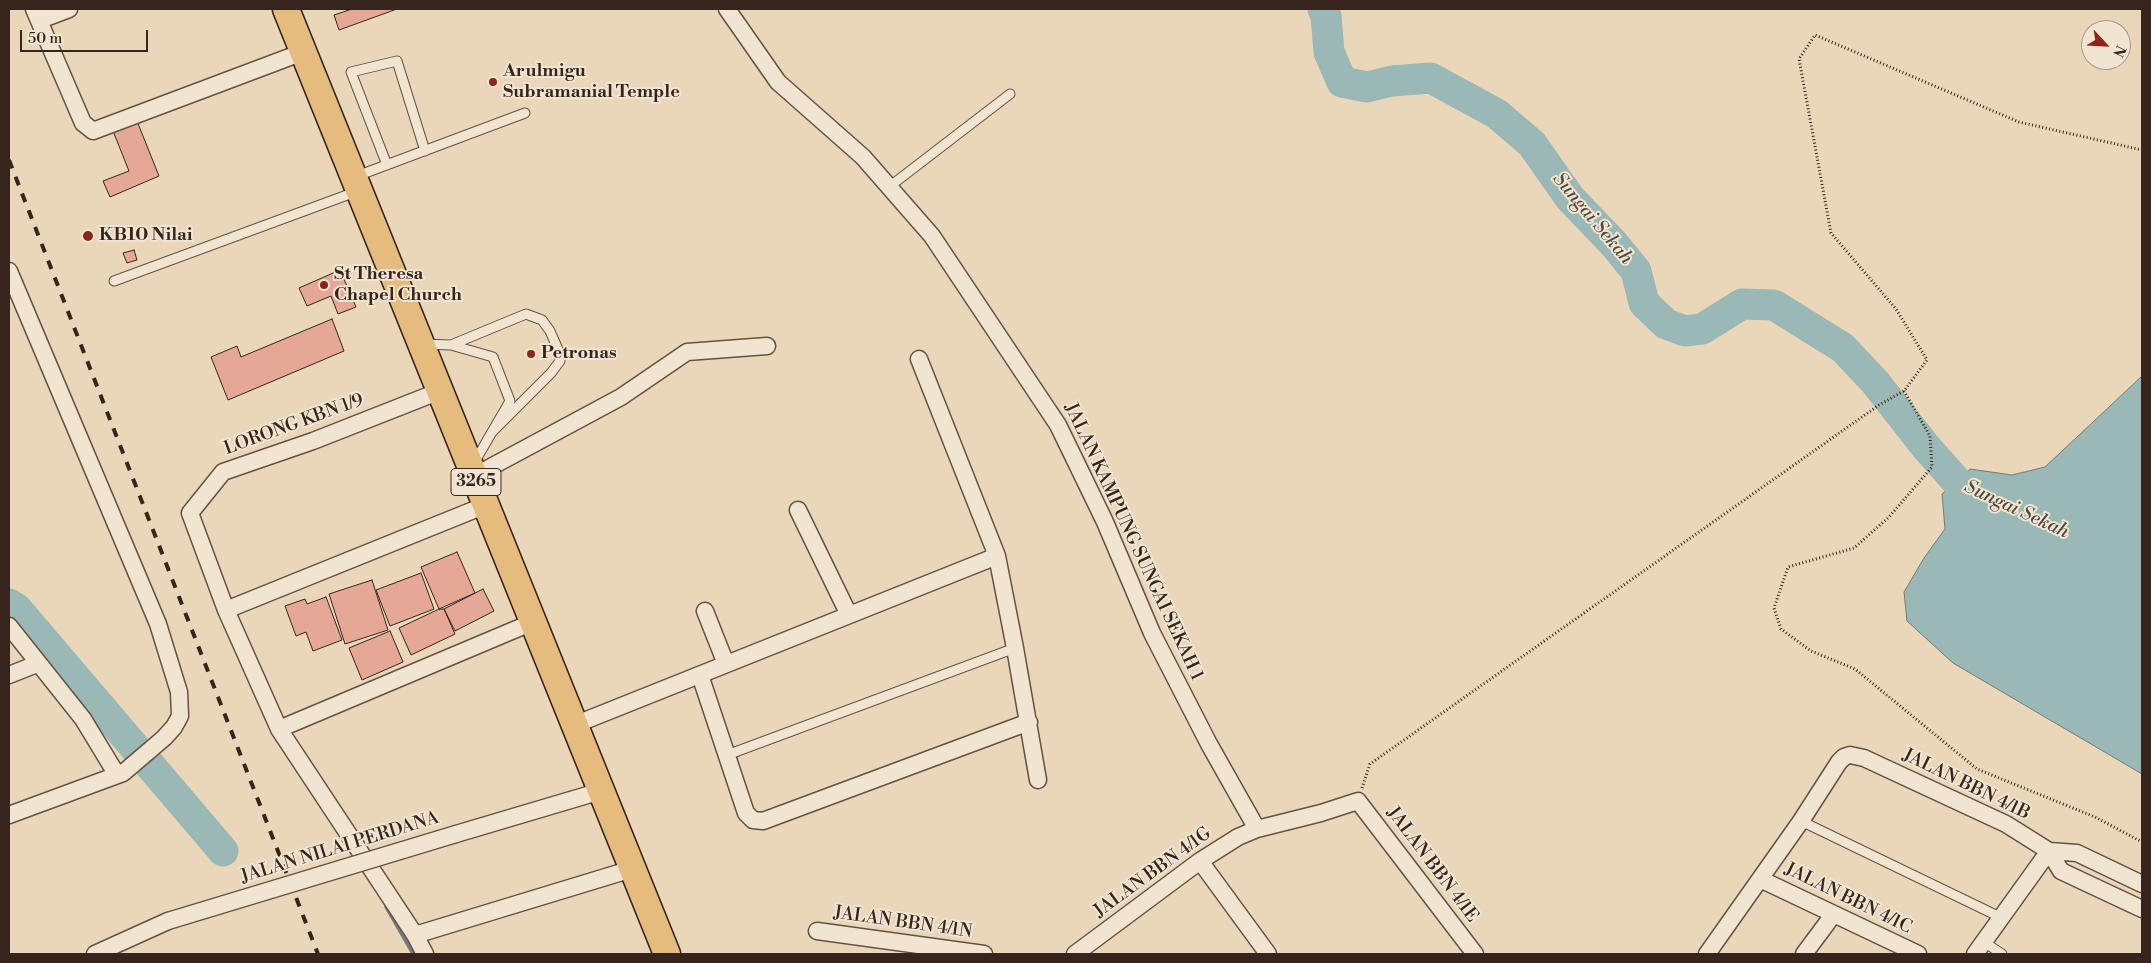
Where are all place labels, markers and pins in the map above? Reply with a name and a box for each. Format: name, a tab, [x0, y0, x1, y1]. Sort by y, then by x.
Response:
place label: Arulmigu Subramanial Temple	[503, 61, 680, 104]
marker: Arulmigu Subramanial Temple	[487, 76, 499, 88]
place label: KB10 Nilai	[99, 225, 193, 247]
marker: KB10 Nilai	[81, 229, 95, 243]
place label: St Theresa Chapel Church	[334, 264, 462, 306]
marker: St Theresa Chapel Church	[318, 279, 330, 291]
place label: Petronas	[541, 343, 617, 365]
marker: Petronas	[525, 348, 537, 360]

